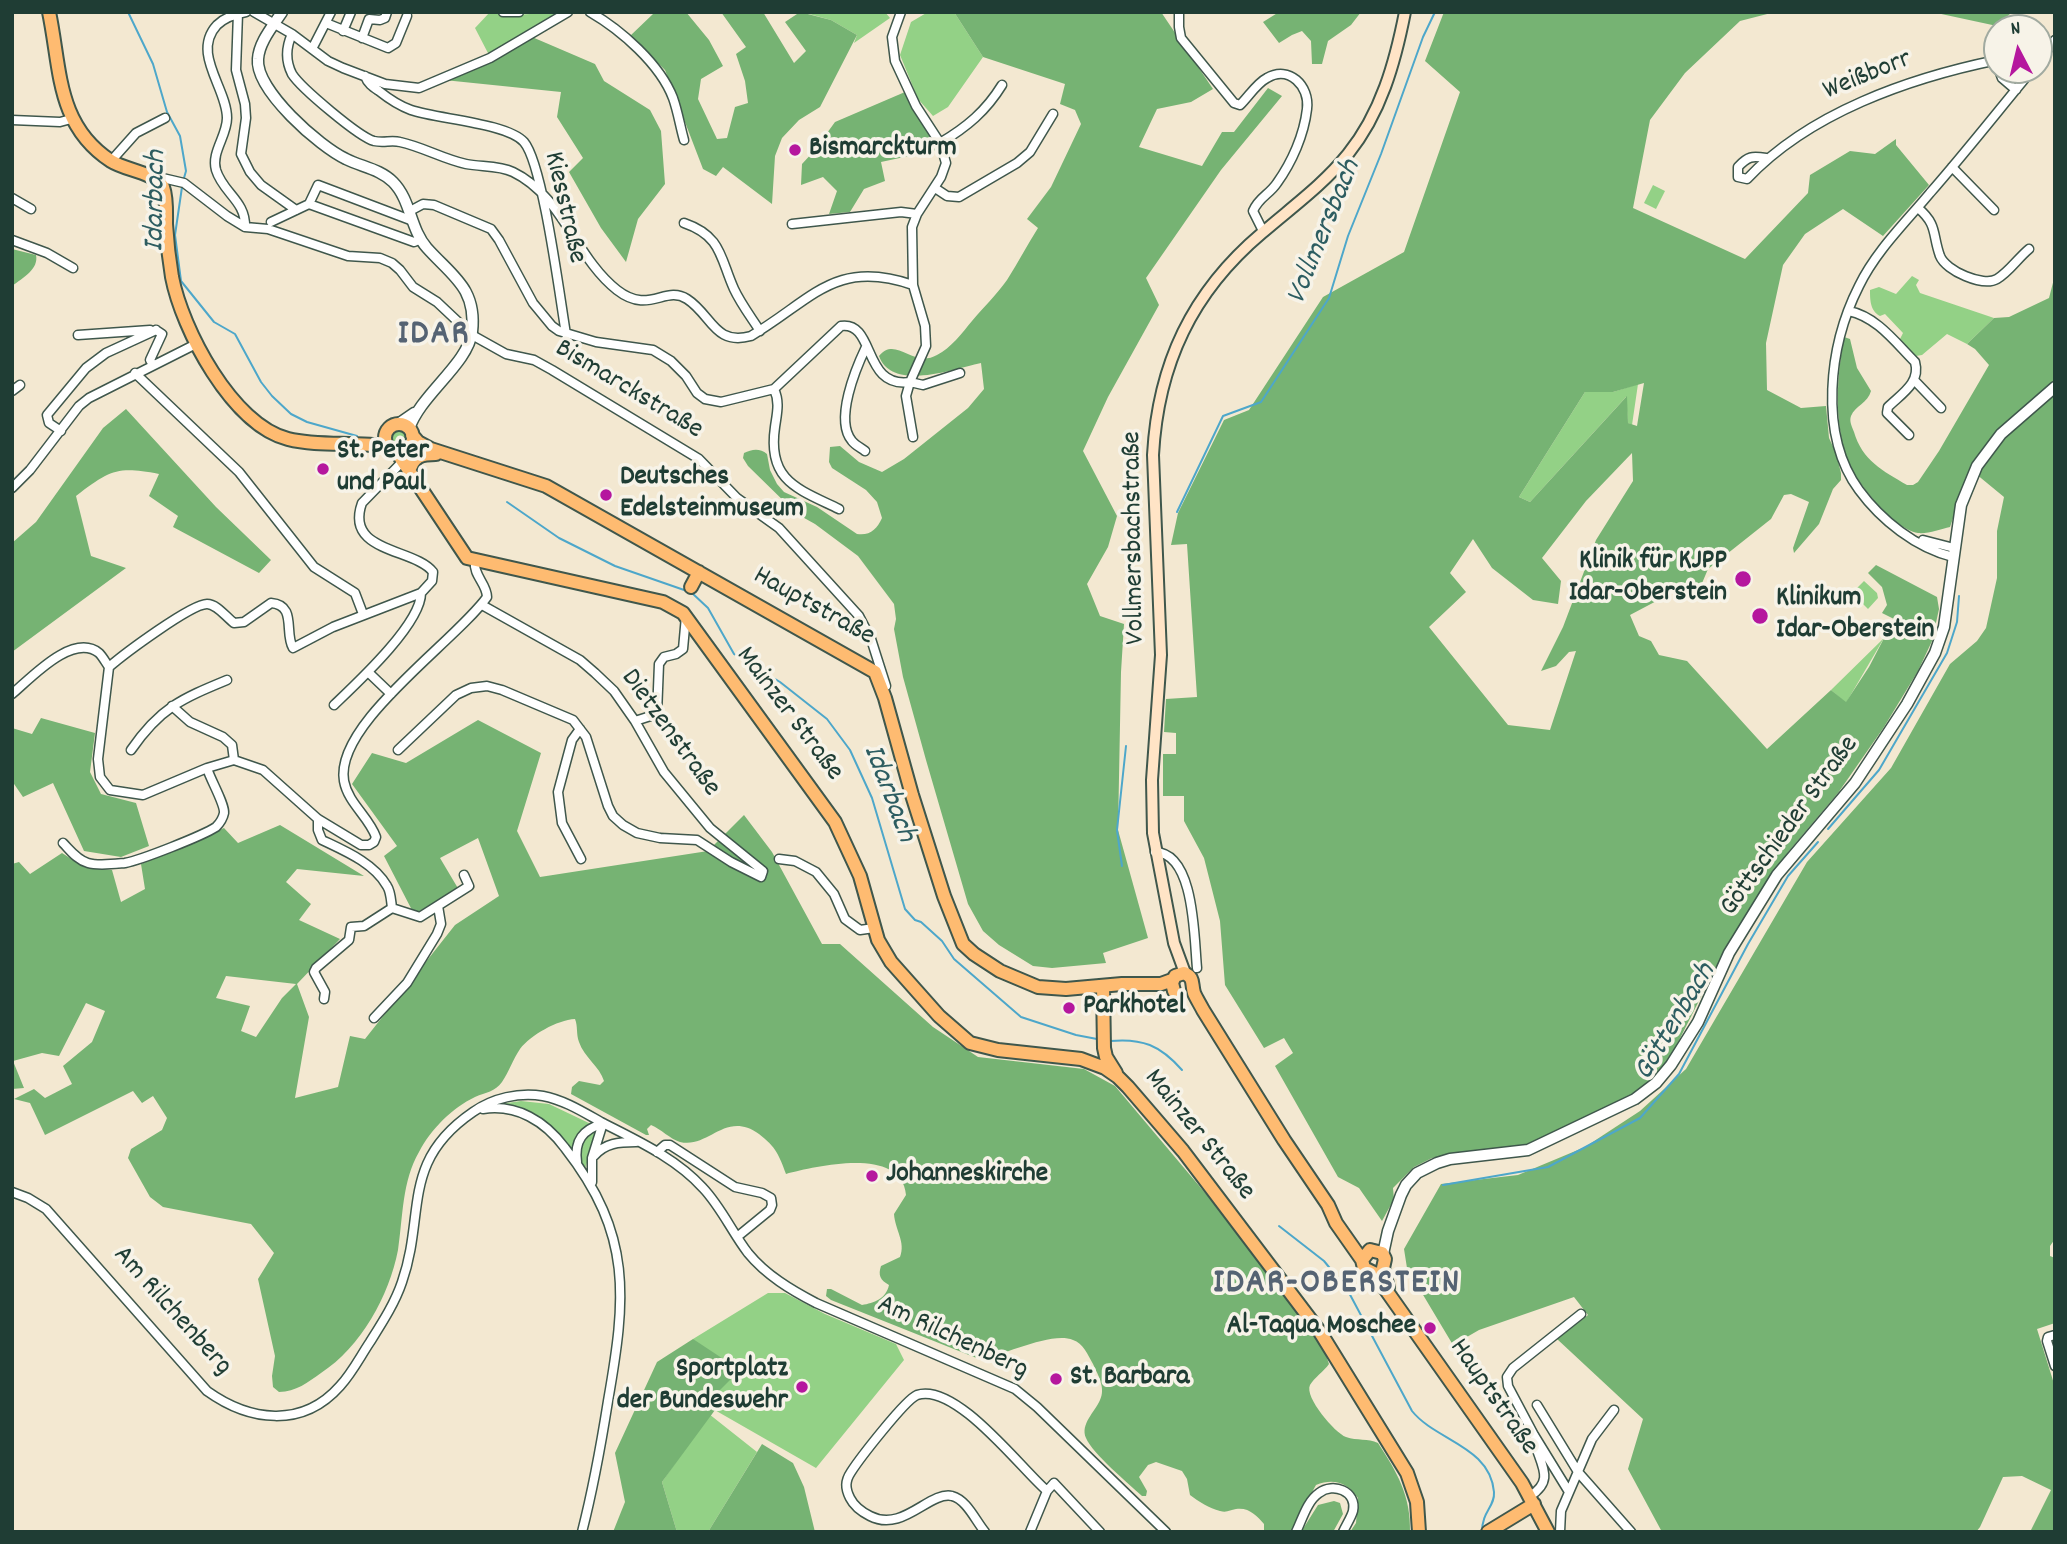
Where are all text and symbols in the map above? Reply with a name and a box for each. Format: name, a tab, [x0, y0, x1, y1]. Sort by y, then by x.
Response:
north arrow	[1983, 14, 2053, 84]
text: N	[2009, 16, 2022, 44]
street label: Weißborr	[1819, 44, 1917, 110]
place label: Bismarckturm	[809, 133, 957, 167]
marker: Bismarckturm	[787, 142, 803, 158]
street label: Kiesstraße	[534, 149, 592, 267]
water label: Idarbach	[139, 150, 177, 252]
water label: Vollmersbach	[1281, 156, 1371, 310]
district label: IDAR	[398, 316, 470, 358]
street label: Bismarckstraße	[548, 334, 708, 448]
street label: Vollmersbachstraße	[1117, 431, 1155, 645]
place label: St. Peter und Paul	[337, 436, 429, 502]
marker: St. Peter und Paul	[315, 461, 331, 477]
place label: Deutsches Edelsteinmuseum	[620, 462, 804, 528]
marker: Deutsches Edelsteinmuseum	[598, 487, 614, 503]
place label: Klinik für KJPP Idar-Oberstein	[1569, 546, 1727, 612]
street label: Hauptstraße	[746, 561, 880, 655]
marker: Klinik für KJPP Idar-Oberstein	[1733, 569, 1753, 589]
place label: Klinikum Idar-Oberstein	[1776, 583, 1934, 649]
marker: Klinikum Idar-Oberstein	[1750, 606, 1770, 626]
street label: Mainzer Straße	[727, 641, 849, 789]
street label: Dietzenstraße	[612, 664, 726, 804]
street label: Göttschieder Straße	[1714, 730, 1868, 924]
water label: Idarbach	[852, 740, 922, 848]
water label: Göttenbach	[1628, 958, 1726, 1088]
place label: Parkhotel	[1083, 991, 1185, 1025]
marker: Parkhotel	[1061, 1000, 1077, 1016]
street label: Mainzer Straße	[1135, 1064, 1261, 1208]
place label: Johanneskirche	[886, 1159, 1048, 1193]
marker: Johanneskirche	[864, 1168, 880, 1184]
street label: Am Rilchenberg	[104, 1240, 238, 1384]
district label: IDAR-OBERSTEIN	[1215, 1265, 1459, 1307]
street label: Am Rilchenberg	[871, 1289, 1033, 1389]
place label: Al-Taqua Moschee	[1227, 1311, 1416, 1345]
marker: Al-Taqua Moschee	[1422, 1320, 1438, 1336]
street label: Hauptstraße	[1440, 1333, 1544, 1463]
place label: Sportplatz der Bundeswehr	[617, 1354, 788, 1420]
place label: St. Barbara	[1070, 1362, 1189, 1396]
marker: St. Barbara	[1048, 1371, 1064, 1387]
marker: Sportplatz der Bundeswehr	[794, 1379, 810, 1395]

